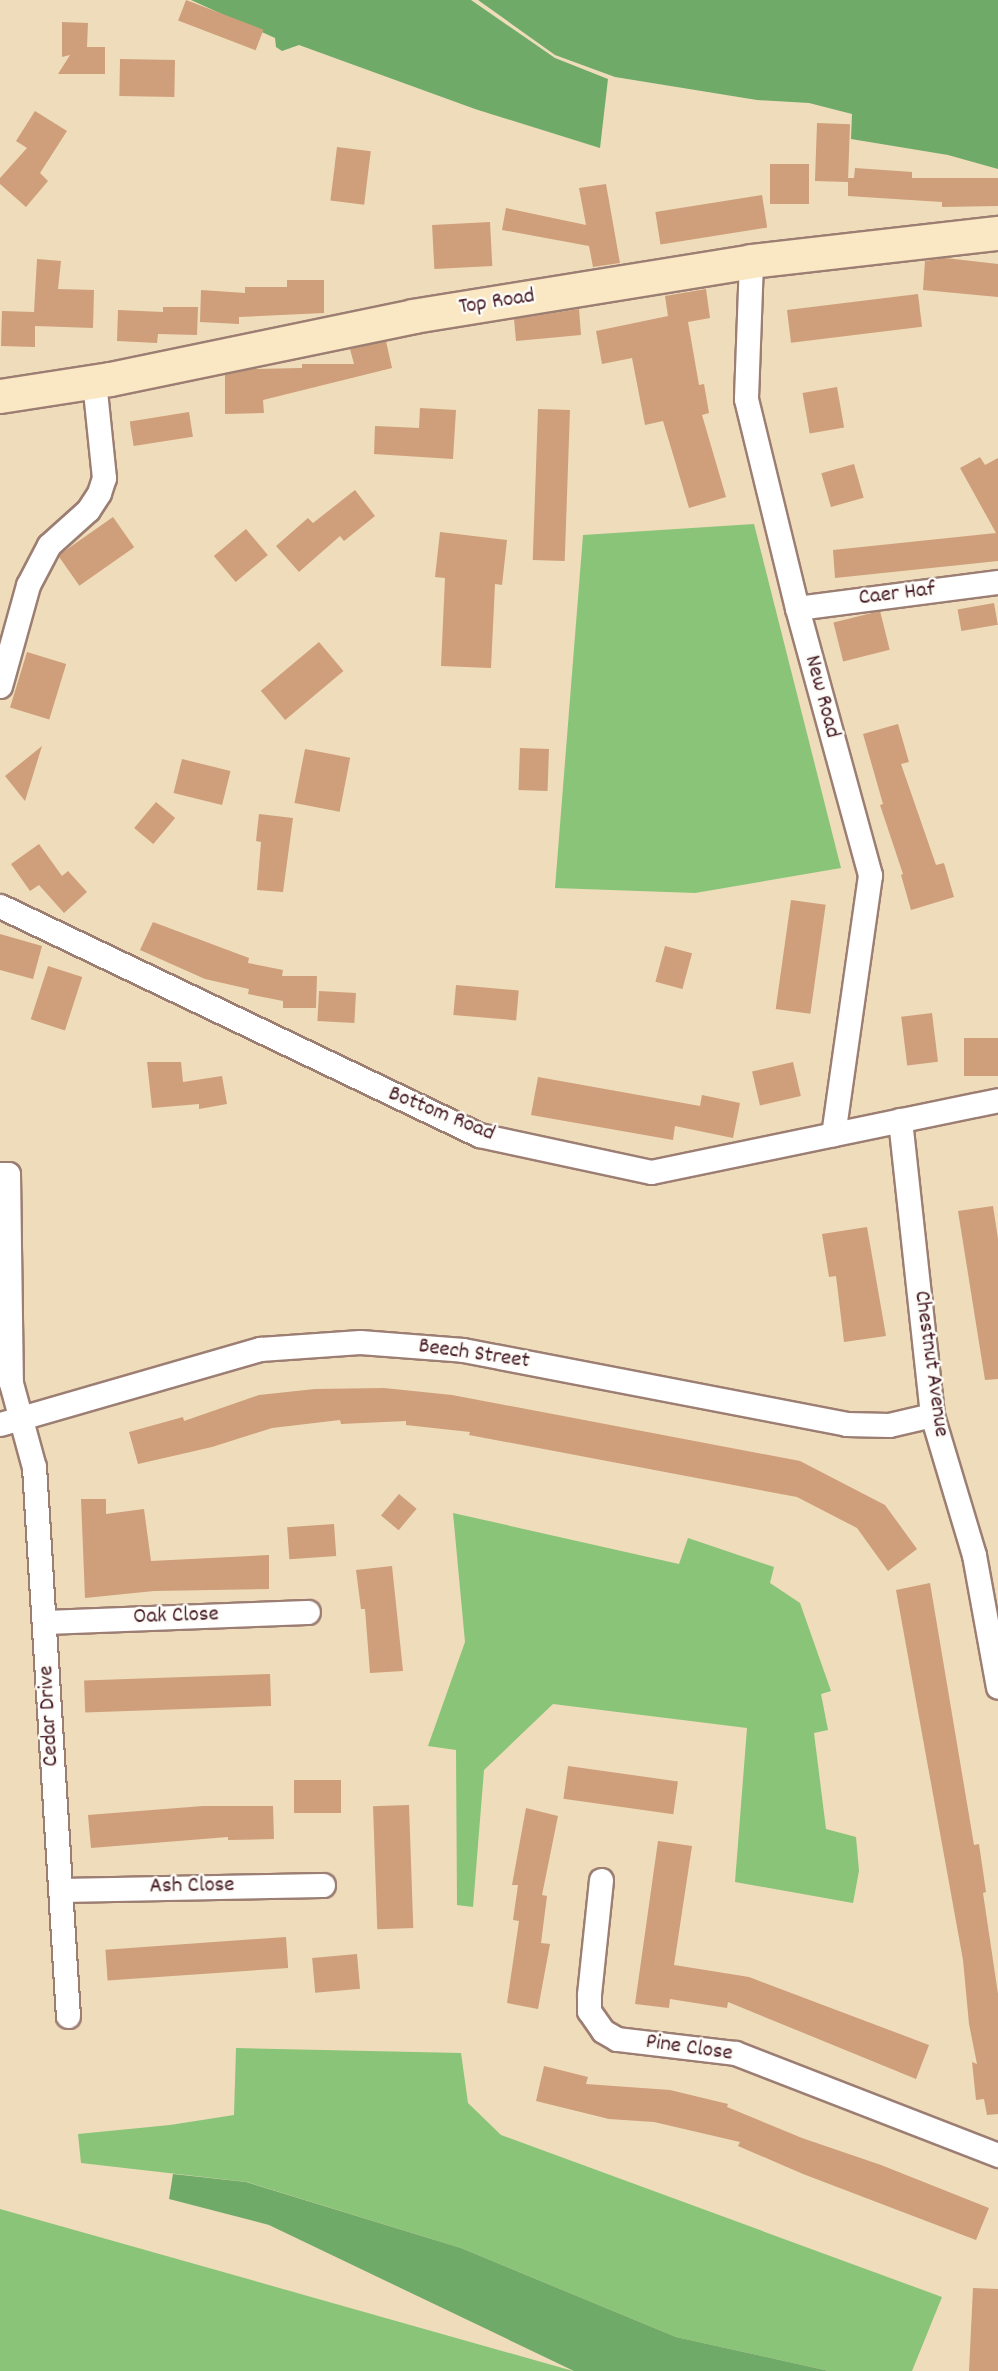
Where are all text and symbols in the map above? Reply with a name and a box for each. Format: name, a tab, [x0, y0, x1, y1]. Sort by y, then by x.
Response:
street label: Top Road	[457, 283, 537, 323]
street label: Caer Haf	[857, 577, 937, 613]
street label: New Road	[797, 653, 845, 741]
street label: Bottom Road	[384, 1081, 498, 1149]
street label: Chestnut Avenue	[906, 1289, 954, 1439]
street label: Beech Street	[417, 1334, 531, 1376]
street label: Oak Close	[133, 1602, 219, 1632]
street label: Cedar Drive	[34, 1665, 66, 1767]
street label: Ash Close	[149, 1872, 235, 1902]
street label: Pine Close	[644, 2029, 734, 2069]

